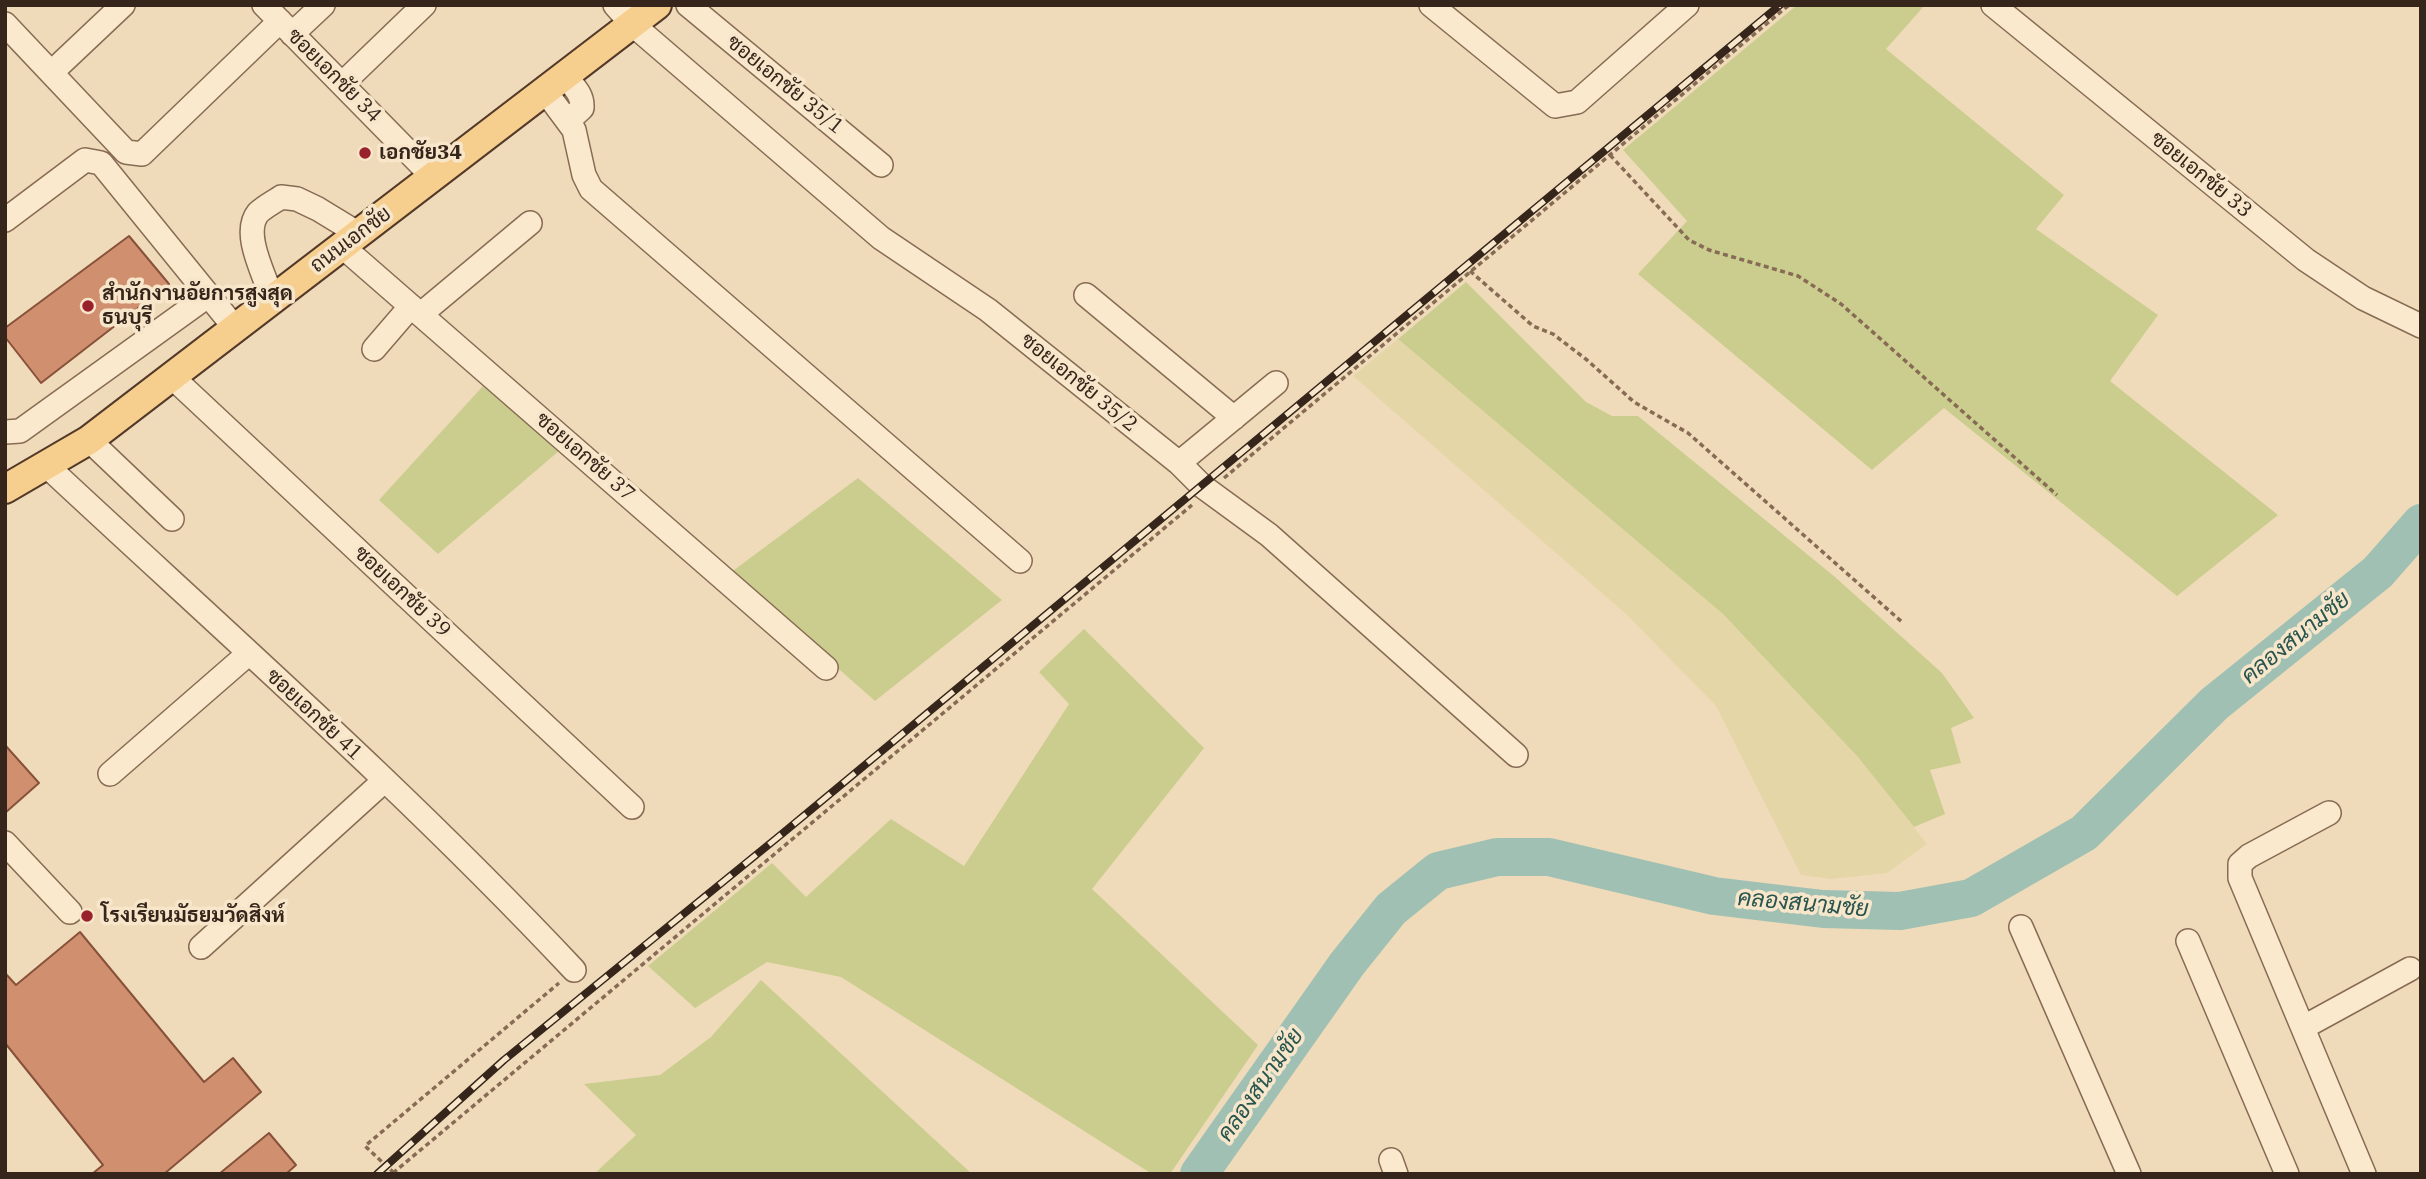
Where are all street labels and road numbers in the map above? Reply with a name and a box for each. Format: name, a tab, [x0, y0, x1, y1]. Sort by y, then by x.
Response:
street label: ซอยเอกชัย 34	[282, 24, 386, 128]
street label: ซอยเอกชัย 35/1	[721, 30, 849, 140]
street label: ซอยเอกชัย 33	[2145, 126, 2257, 224]
street label: ถนนเอกชัย	[306, 201, 396, 279]
street label: ซอยเอกชัย 35/2	[1015, 328, 1143, 438]
street label: ซอยเอกชัย 37	[530, 407, 640, 507]
street label: ซอยเอกชัย 39	[348, 541, 456, 643]
street label: ซอยเอกชัย 41	[260, 664, 368, 766]

